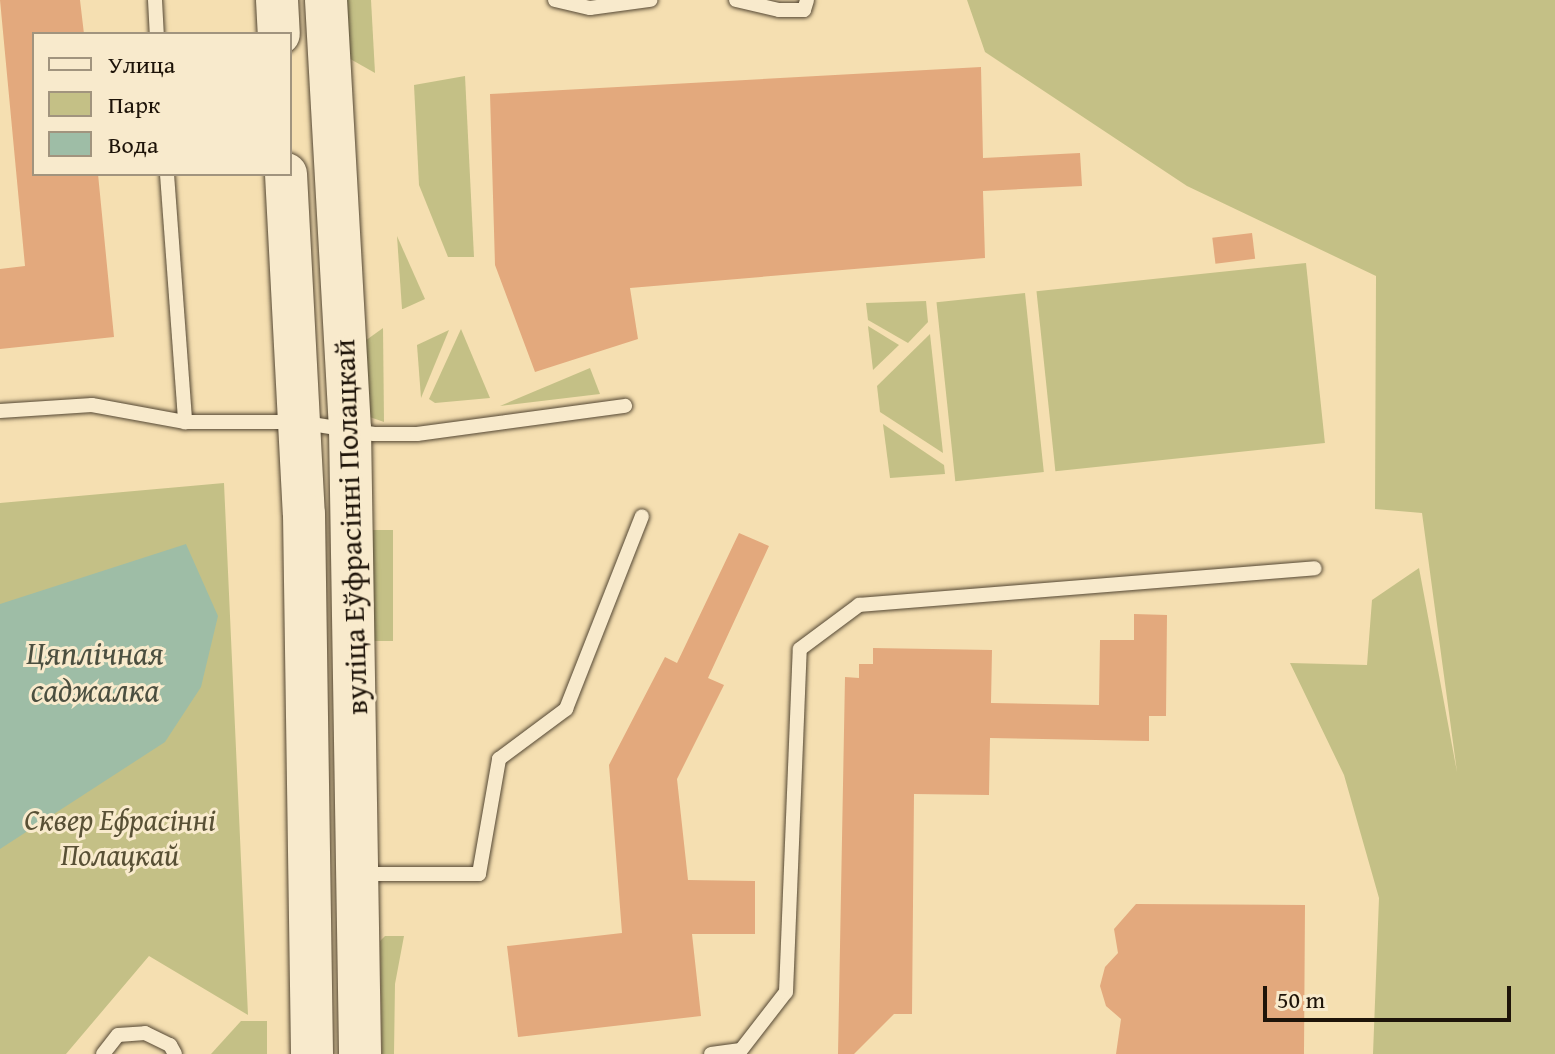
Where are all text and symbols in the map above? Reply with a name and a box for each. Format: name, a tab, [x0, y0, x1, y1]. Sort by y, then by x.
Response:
legend	[32, 32, 292, 176]
text: Улица	[108, 47, 175, 82]
text: Парк	[108, 87, 160, 122]
text: Вода	[108, 127, 158, 162]
street label: вуліца Еўфрасінні Полацкай	[325, 339, 375, 715]
water label: Цяплічная саджалка	[26, 635, 164, 710]
park label: Сквер Ефрасінні Полацкай	[24, 801, 216, 872]
scale bar	[1267, 970, 1515, 1020]
text: 50 m	[1277, 982, 1325, 1017]

